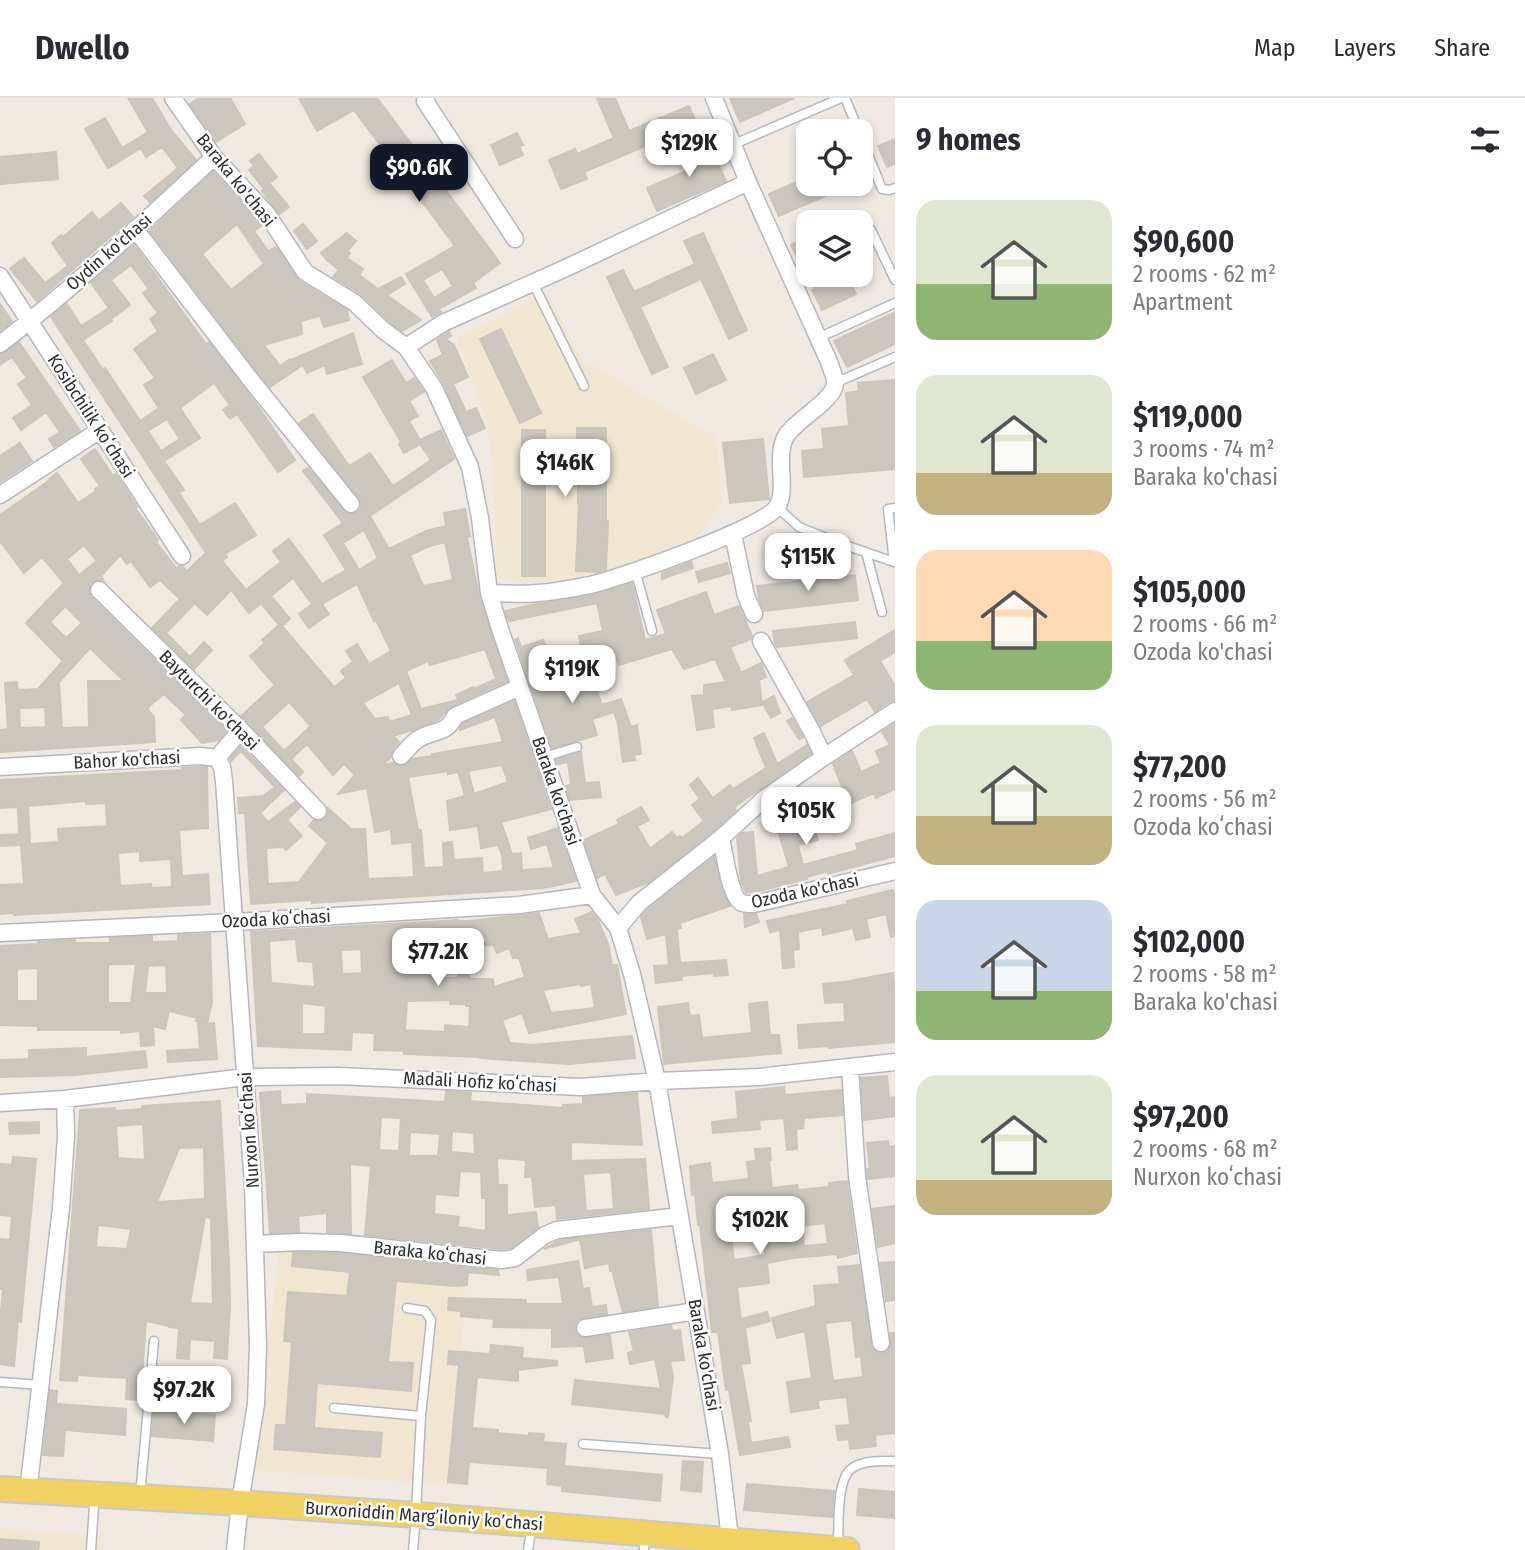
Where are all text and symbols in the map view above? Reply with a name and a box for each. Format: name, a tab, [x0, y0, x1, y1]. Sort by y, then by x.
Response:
text: Dwello	[35, 28, 130, 68]
text: Map	[1254, 34, 1296, 62]
text: Layers	[1334, 34, 1396, 62]
text: Share	[1434, 34, 1490, 62]
map controls	[796, 119, 873, 287]
button: locate	[796, 119, 873, 196]
pin: $129K	[640, 120, 738, 179]
icon: filters	[1466, 121, 1504, 159]
text: 9 homes	[916, 122, 1021, 158]
text: $129K	[661, 128, 717, 156]
street label: Baraka ko'chasi	[192, 129, 280, 231]
pin: $90.6K	[362, 144, 476, 204]
text: $90.6K	[386, 153, 452, 181]
street label: Oydin ko'chasi	[62, 209, 156, 295]
button: layers	[796, 210, 873, 287]
text: $90,600	[1133, 224, 1234, 260]
icon: home	[972, 228, 1056, 312]
text: 2 rooms · 62 m²	[1133, 260, 1276, 288]
text: Apartment	[1133, 288, 1233, 316]
street label: Kosibchilik koʻchasi	[43, 350, 139, 482]
text: $119,000	[1133, 399, 1243, 435]
icon: home	[972, 403, 1056, 487]
text: 3 rooms · 74 m²	[1133, 435, 1275, 463]
pin: $146K	[516, 440, 614, 499]
text: $146K	[536, 448, 594, 476]
text: Baraka ko'chasi	[1133, 463, 1278, 491]
pin: $115K	[759, 533, 857, 593]
text: $115K	[781, 542, 835, 570]
text: $105,000	[1133, 574, 1246, 610]
icon: home	[972, 578, 1056, 662]
text: 2 rooms · 66 m²	[1133, 610, 1277, 638]
text: Ozoda ko'chasi	[1133, 638, 1273, 666]
street label: Bayturchi ko'chasi	[154, 645, 264, 755]
pin: $119K	[523, 646, 621, 705]
text: $119K	[545, 654, 599, 682]
street label: Baraka ko'chasi	[527, 734, 585, 848]
street label: Bahor ko'chasi	[73, 746, 181, 774]
text: $77,200	[1133, 749, 1227, 785]
icon: home	[972, 753, 1056, 837]
text: 2 rooms · 56 m²	[1133, 785, 1277, 813]
pin: $105K	[757, 788, 855, 847]
text: $105K	[777, 796, 835, 824]
text: Ozoda koʻchasi	[1133, 813, 1273, 841]
street label: Ozoda ko'chasi	[749, 869, 861, 913]
street label: Ozoda koʻchasi	[221, 905, 331, 933]
text: $102,000	[1133, 924, 1245, 960]
pin: $77.2K	[381, 928, 495, 988]
icon: home	[972, 928, 1056, 1012]
text: $77.2K	[408, 937, 468, 965]
text: 2 rooms · 58 m²	[1133, 960, 1277, 988]
text: Baraka ko'chasi	[1133, 988, 1278, 1016]
street label: Madali Hofiz koʻchasi	[403, 1067, 557, 1097]
street label: Nurxon koʻchasi	[234, 1071, 264, 1189]
text: $97,200	[1133, 1099, 1229, 1135]
icon: home	[972, 1103, 1056, 1187]
text: 2 rooms · 68 m²	[1133, 1135, 1278, 1163]
text: Nurxon koʻchasi	[1133, 1163, 1282, 1191]
pin: $102K	[711, 1196, 809, 1256]
text: $102K	[732, 1205, 788, 1233]
street label: Baraka koʻchasi	[372, 1236, 488, 1270]
street label: Baraka ko'chasi	[683, 1297, 725, 1413]
pin: $97.2K	[127, 1366, 241, 1426]
text: $97.2K	[153, 1375, 215, 1403]
street label: Burxoniddin Marg’iloniy ko’chasi	[304, 1497, 544, 1535]

